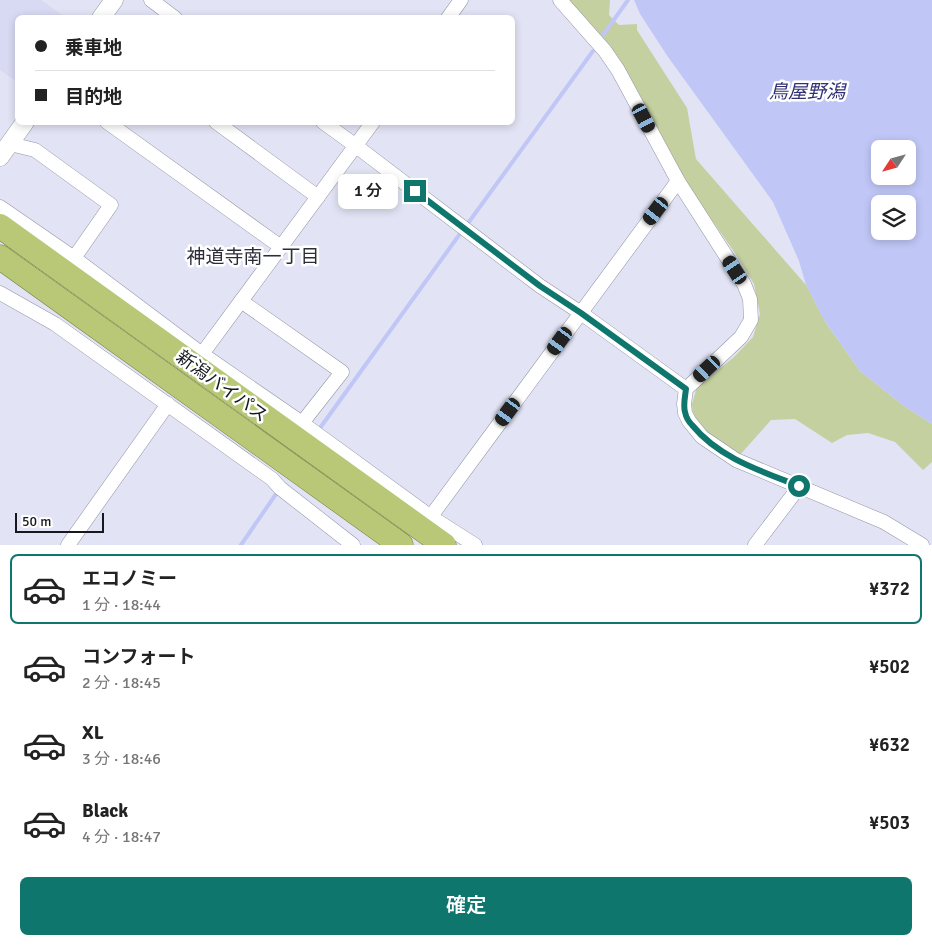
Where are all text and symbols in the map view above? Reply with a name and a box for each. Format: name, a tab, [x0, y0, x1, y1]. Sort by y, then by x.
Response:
text: 乗車地	[65, 36, 122, 60]
water label: 鳥屋野潟	[769, 80, 847, 104]
text: 目的地	[65, 85, 122, 109]
car	[630, 101, 657, 135]
north arrow	[871, 140, 916, 185]
map controls	[871, 140, 916, 240]
callout: 1 分	[338, 174, 398, 208]
route end	[404, 180, 426, 202]
text: 1 分	[354, 181, 382, 201]
car	[640, 195, 671, 227]
button: layers	[871, 195, 916, 240]
district label: 神道寺南一丁目	[186, 245, 320, 269]
car	[720, 253, 749, 287]
car	[545, 324, 574, 358]
street label: 新潟バイパス	[172, 345, 272, 427]
car	[690, 353, 723, 385]
car	[493, 395, 522, 429]
route start	[788, 475, 810, 497]
scale bar	[15, 510, 104, 533]
text: 50 m	[22, 513, 51, 530]
icon: car	[22, 567, 67, 612]
text: エコノミー	[82, 567, 177, 591]
text: ¥372	[869, 577, 910, 601]
text: 1 分 · 18:44	[82, 595, 161, 615]
icon: car	[22, 645, 67, 690]
text: コンフォート	[82, 645, 195, 669]
text: ¥502	[869, 655, 910, 679]
text: 2 分 · 18:45	[82, 673, 161, 693]
text: XL	[82, 721, 104, 745]
icon: car	[22, 723, 67, 768]
text: ¥632	[869, 733, 910, 757]
text: 3 分 · 18:46	[82, 749, 161, 769]
text: Black	[82, 799, 128, 823]
icon: car	[22, 801, 67, 846]
text: ¥503	[869, 811, 910, 835]
text: 4 分 · 18:47	[82, 827, 161, 847]
button: 確定	[20, 877, 912, 935]

